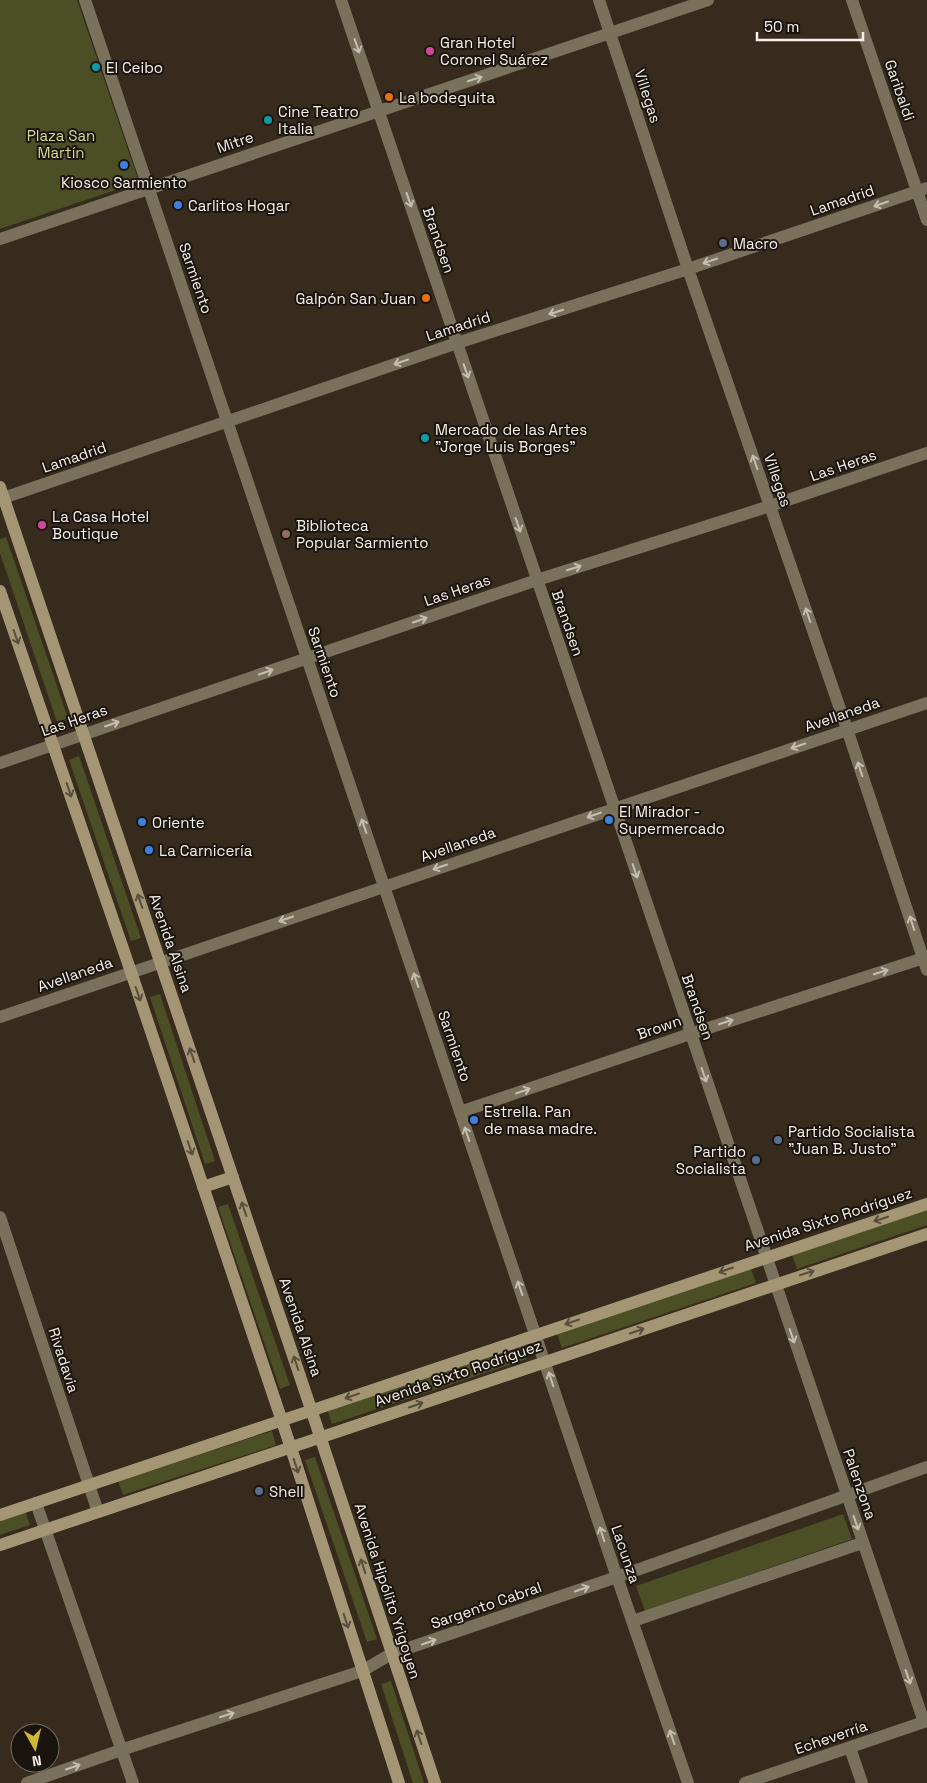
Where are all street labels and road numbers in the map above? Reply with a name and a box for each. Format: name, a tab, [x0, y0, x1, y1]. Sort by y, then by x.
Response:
street label: Garibaldi	[881, 57, 919, 123]
street label: Villegas	[630, 67, 666, 125]
street label: Mitre	[214, 127, 256, 157]
street label: Lamadrid	[807, 180, 877, 220]
street label: Brandsen	[419, 204, 459, 276]
street label: Sarmiento	[175, 240, 217, 316]
street label: Lamadrid	[423, 307, 493, 345]
street label: Lamadrid	[39, 437, 109, 477]
street label: Las Heras	[807, 445, 879, 485]
street label: Villegas	[760, 451, 796, 509]
street label: Las Heras	[421, 570, 493, 610]
street label: Brandsen	[548, 587, 588, 659]
street label: Sarmiento	[304, 624, 346, 700]
street label: Avellaneda	[802, 692, 882, 736]
street label: Las Heras	[38, 700, 110, 740]
street label: Avellaneda	[418, 822, 498, 866]
street label: Avenida Alsina	[145, 891, 197, 995]
street label: Avellaneda	[35, 952, 115, 996]
street label: Brandsen	[678, 971, 718, 1043]
street label: Sarmiento	[434, 1008, 476, 1084]
street label: Brown	[634, 1011, 684, 1043]
street label: Avenida Sixto Rodríguez	[742, 1183, 914, 1255]
street label: Avenida Alsina	[275, 1275, 327, 1379]
street label: Rivadavia	[45, 1325, 84, 1395]
street label: Avenida Sixto Rodríguez	[372, 1335, 544, 1411]
street label: Palenzona	[839, 1446, 881, 1522]
street label: Avenida Hipólito Yrigoyen	[351, 1501, 425, 1681]
street label: Lacunza	[607, 1522, 645, 1586]
street label: Sargento Cabral	[428, 1577, 544, 1633]
street label: Echeverría	[792, 1716, 870, 1758]

